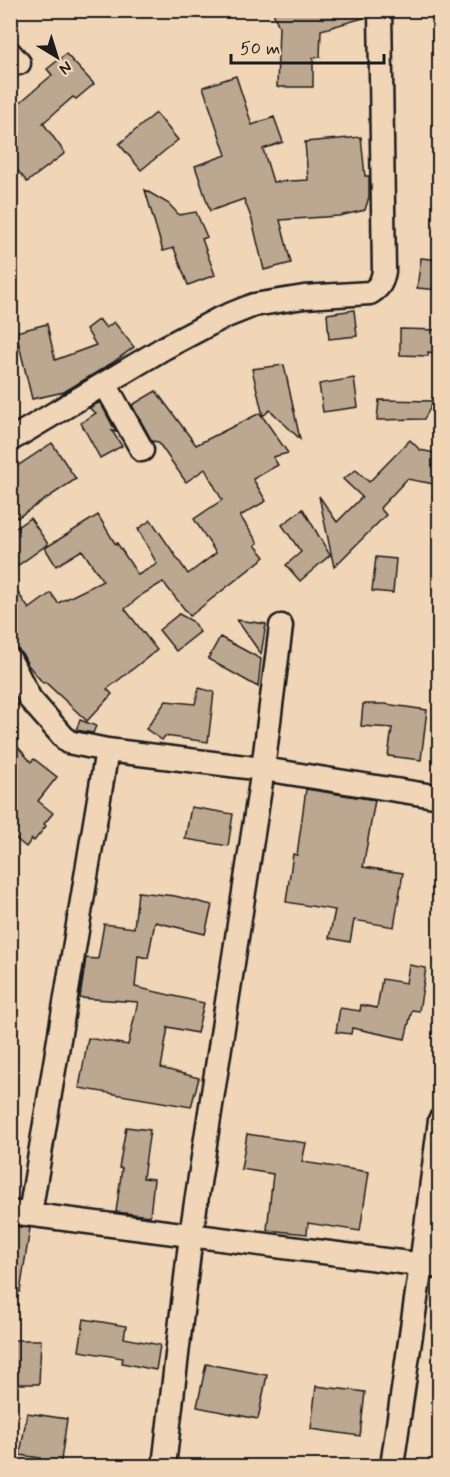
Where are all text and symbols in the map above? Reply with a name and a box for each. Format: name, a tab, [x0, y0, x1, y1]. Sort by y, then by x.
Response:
north arrow	[27, 27, 87, 87]
scale bar	[231, 27, 384, 65]
text: 50 m	[240, 37, 280, 61]
text: N	[55, 56, 76, 79]

